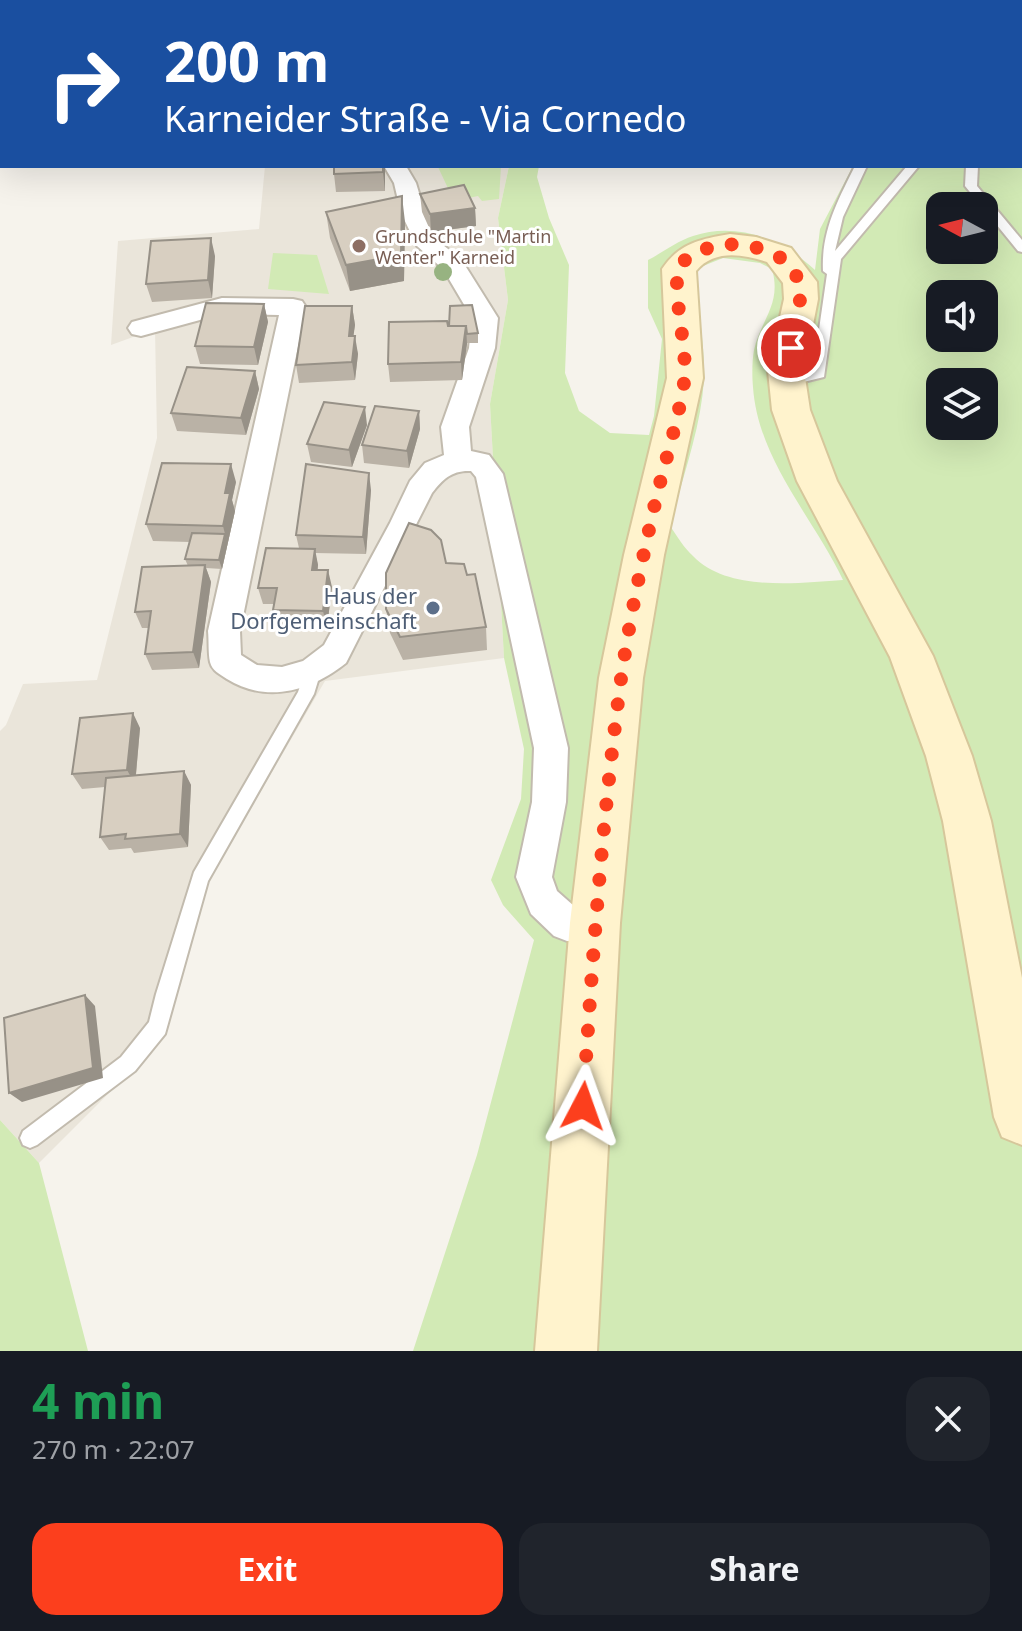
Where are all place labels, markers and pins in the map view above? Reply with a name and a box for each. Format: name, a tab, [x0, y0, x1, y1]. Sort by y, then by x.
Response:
place label: Grundschule "Martin Wenter" Karneid	[375, 224, 551, 269]
marker: Grundschule "Martin Wenter" Karneid	[350, 237, 368, 255]
pin	[757, 314, 825, 382]
place label: Haus der Dorfgemeinschaft	[230, 580, 417, 635]
marker: Haus der Dorfgemeinschaft	[424, 599, 442, 617]

